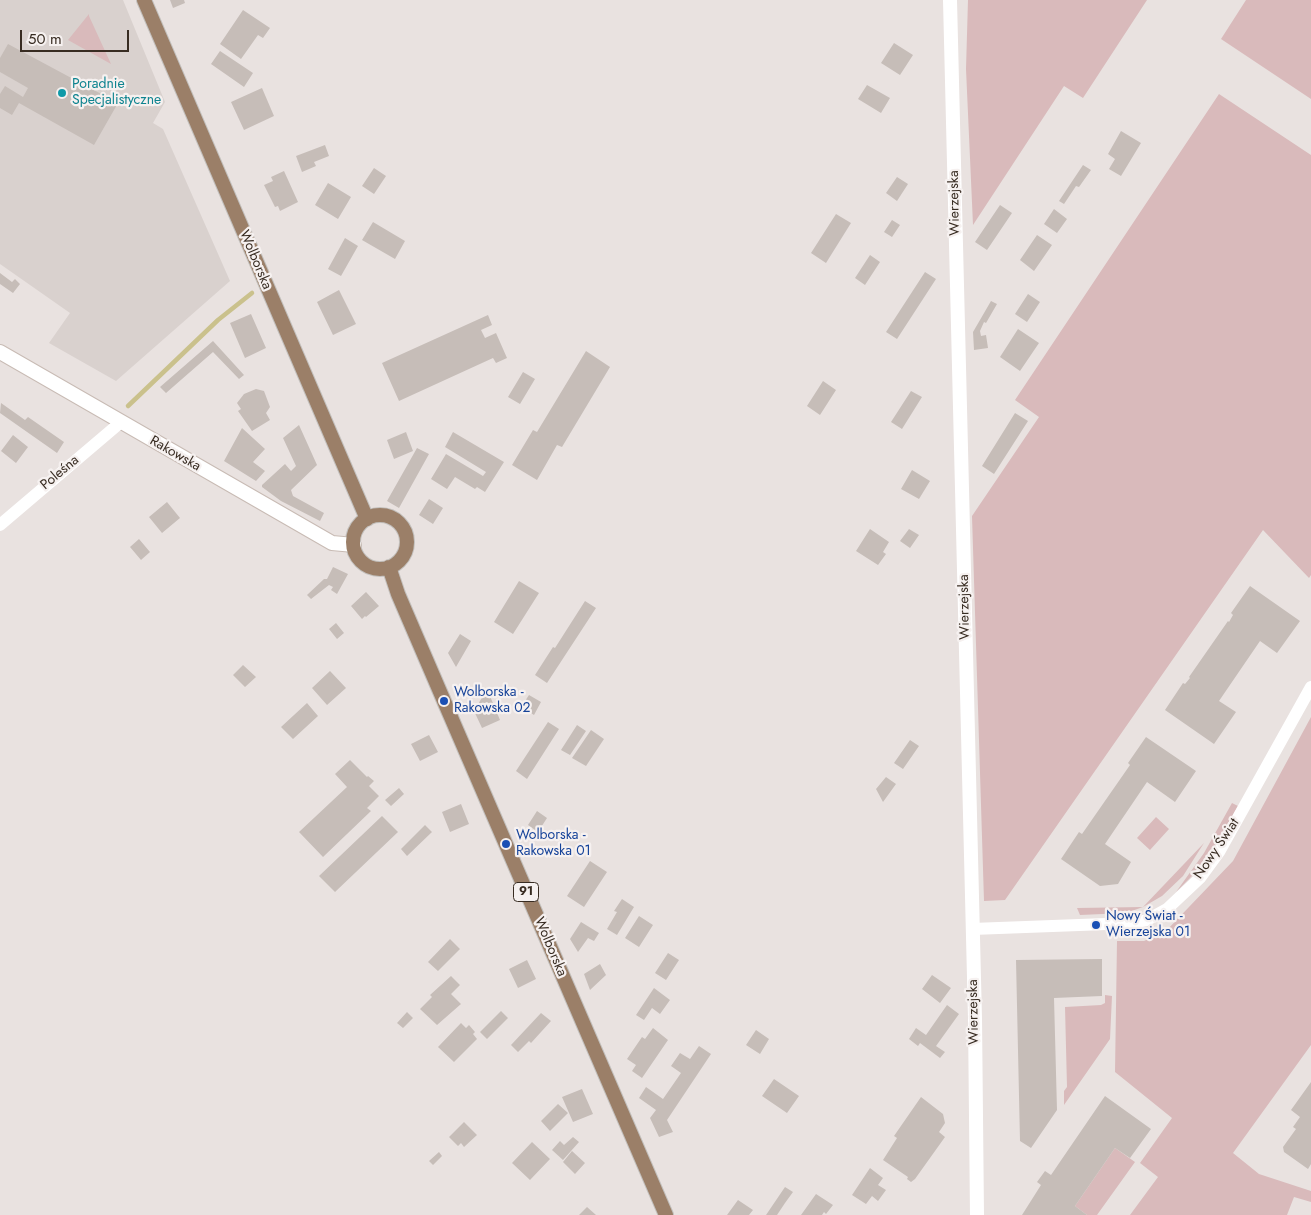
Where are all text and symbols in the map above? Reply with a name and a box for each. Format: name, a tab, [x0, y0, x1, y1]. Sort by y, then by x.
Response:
scale bar	[22, 20, 131, 52]
text: 50 m	[28, 28, 62, 50]
place label: Poradnie Specjalistyczne	[72, 77, 161, 110]
marker: Poradnie Specjalistyczne	[56, 87, 68, 99]
street label: Wierzejska	[946, 170, 964, 236]
street label: Wolborska	[235, 228, 275, 292]
street label: Rakowska	[147, 433, 203, 475]
street label: Poleśna	[37, 452, 83, 494]
street label: Wierzejska	[956, 574, 974, 640]
place label: Wolborska - Rakowska 02	[454, 685, 531, 718]
marker: Wolborska - Rakowska 02	[438, 695, 450, 707]
street label: Nowy Świat	[1191, 815, 1243, 883]
place label: Wolborska - Rakowska 01	[516, 828, 591, 860]
marker: Wolborska - Rakowska 01	[500, 838, 512, 850]
road number: 91	[514, 882, 538, 902]
place label: Nowy Świat - Wierzejska 01	[1106, 909, 1190, 942]
street label: Wolborska	[530, 915, 570, 979]
marker: Nowy Świat - Wierzejska 01	[1090, 919, 1102, 931]
street label: Wierzejska	[965, 979, 983, 1045]

